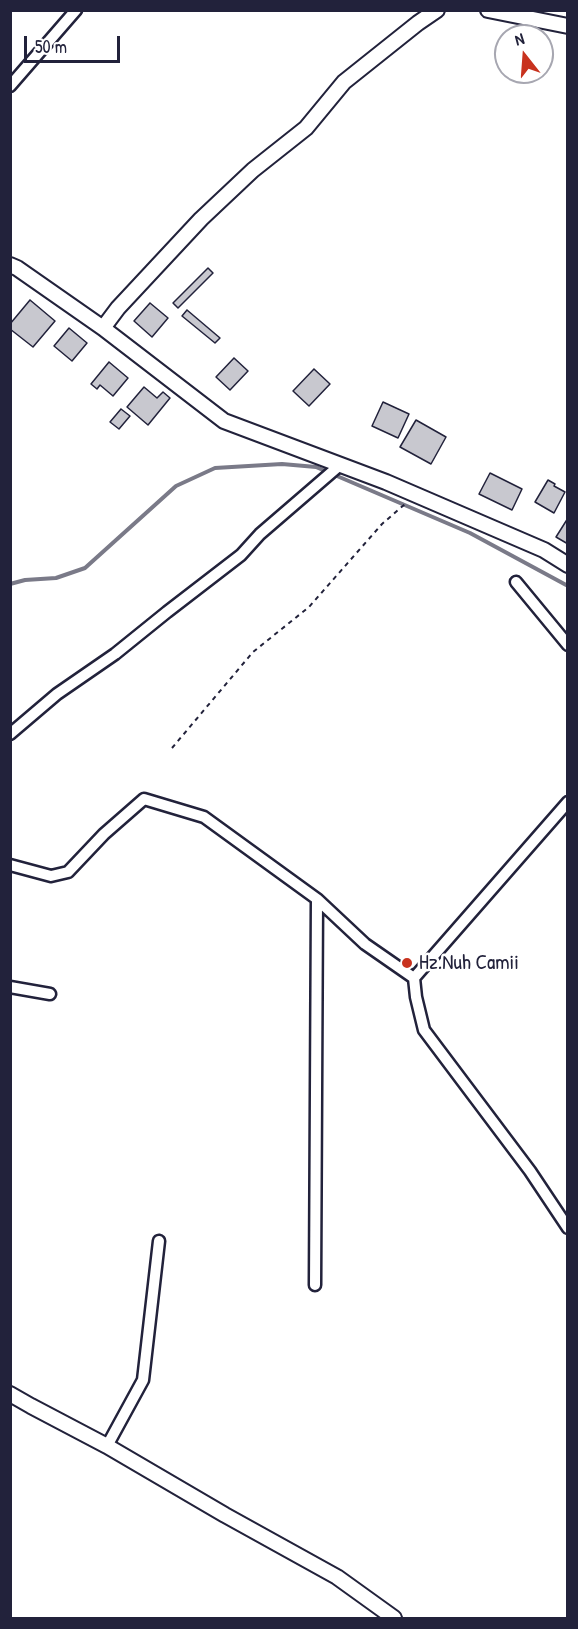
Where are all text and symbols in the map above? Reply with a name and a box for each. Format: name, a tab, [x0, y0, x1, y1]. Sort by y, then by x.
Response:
scale bar	[27, 24, 123, 62]
north arrow	[494, 24, 554, 84]
text: N	[512, 27, 527, 50]
text: 50 m	[35, 34, 67, 59]
place label: Hz.Nuh Camii	[419, 950, 519, 976]
marker: Hz.Nuh Camii	[400, 956, 414, 970]

